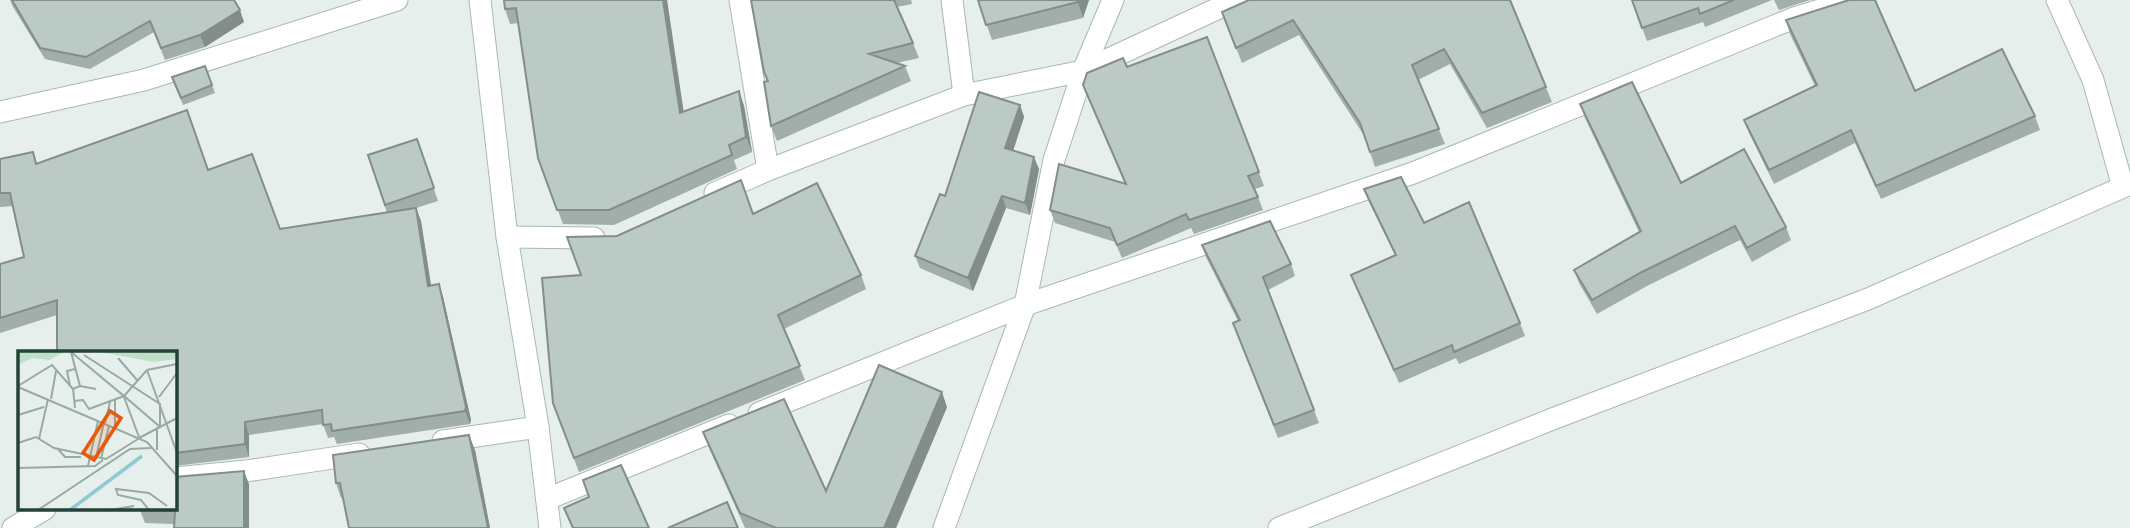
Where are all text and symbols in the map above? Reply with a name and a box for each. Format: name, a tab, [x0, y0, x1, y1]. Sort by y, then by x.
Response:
inset map	[18, 351, 177, 510]

